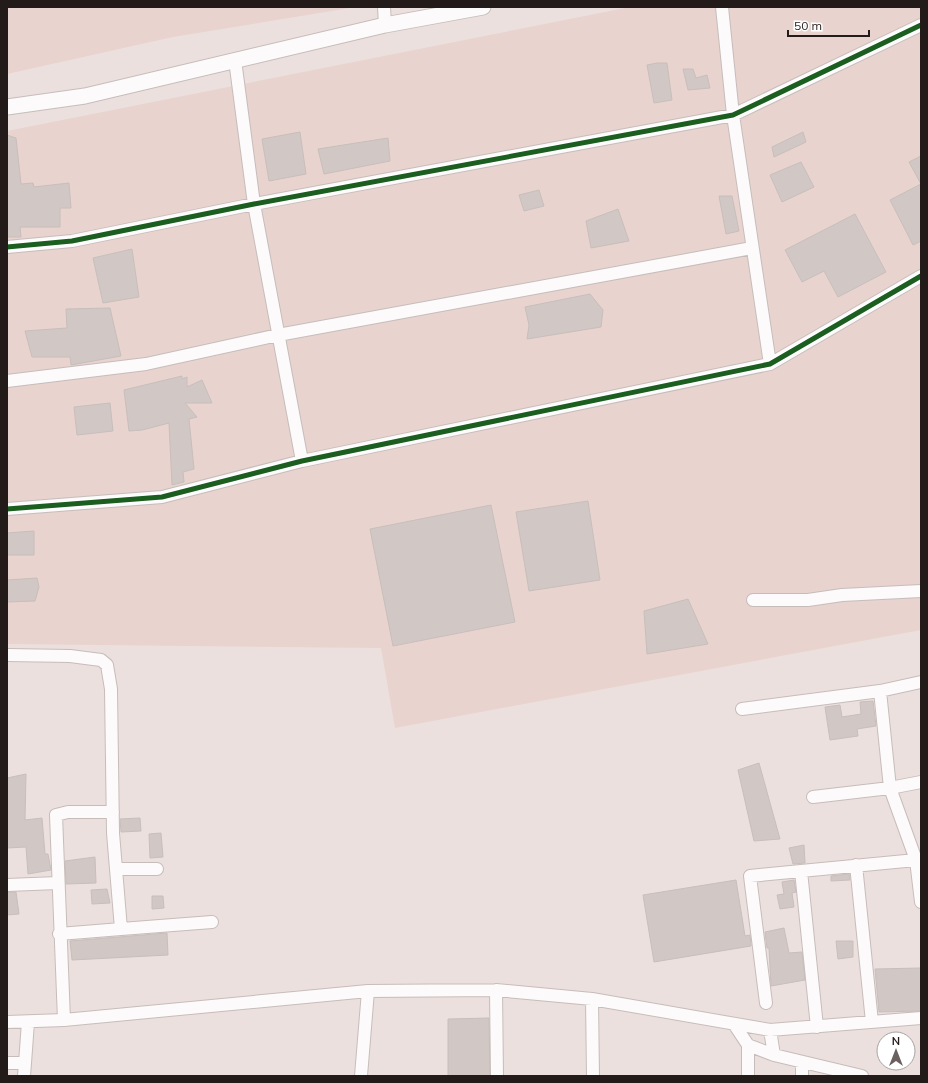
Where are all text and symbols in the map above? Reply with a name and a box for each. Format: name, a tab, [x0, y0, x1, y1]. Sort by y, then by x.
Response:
scale bar	[788, 12, 869, 38]
text: 50 m	[794, 18, 822, 33]
north arrow	[876, 1031, 916, 1071]
text: N	[892, 1034, 900, 1048]

